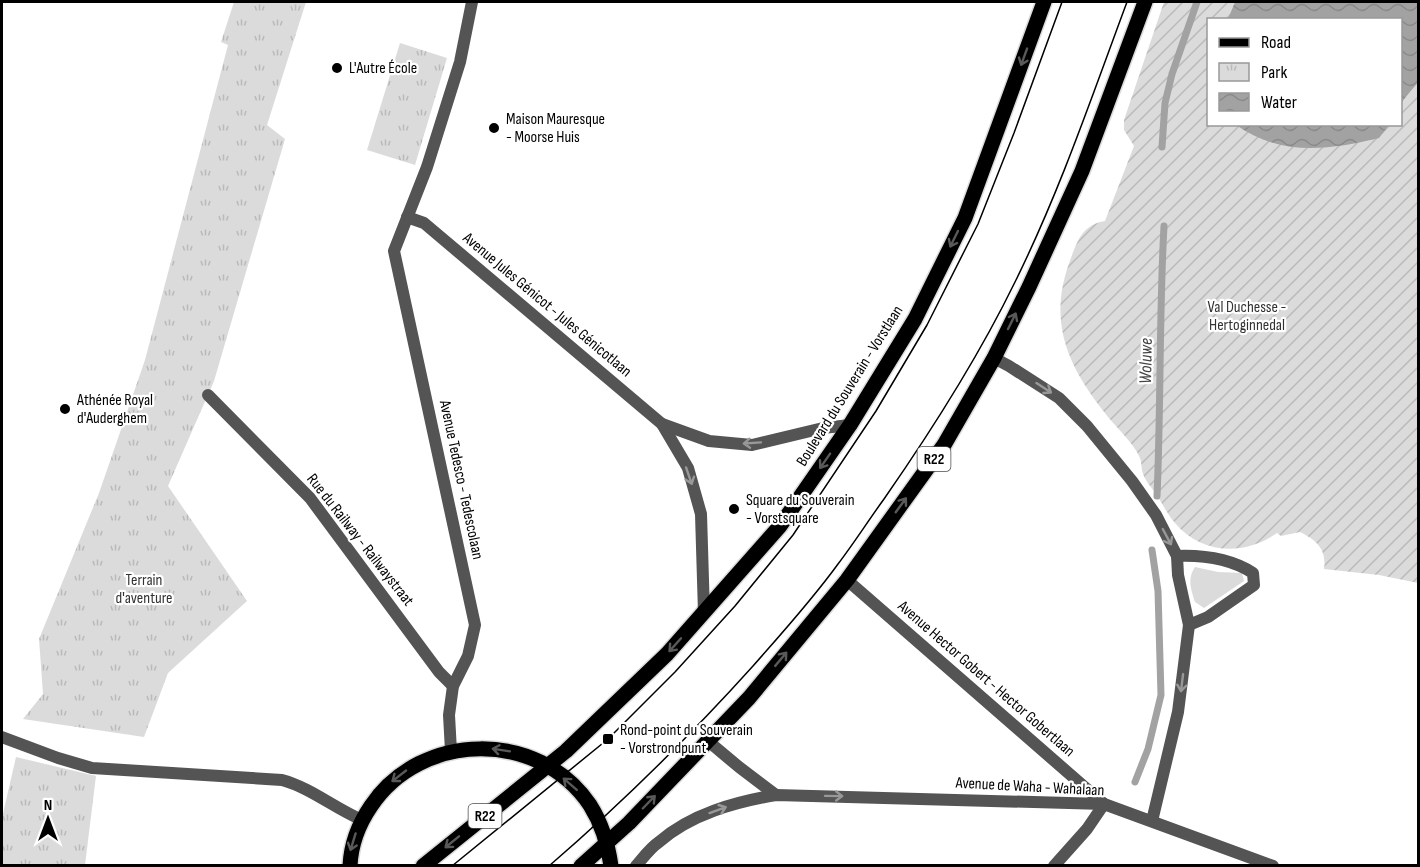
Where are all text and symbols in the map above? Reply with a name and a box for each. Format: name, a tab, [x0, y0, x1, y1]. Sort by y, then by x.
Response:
legend	[1207, 18, 1402, 126]
text: Road	[1261, 32, 1291, 53]
one-way arrow	[1018, 47, 1029, 66]
place label: L'Autre École	[349, 59, 417, 78]
marker: L'Autre École	[330, 61, 344, 75]
text: Park	[1261, 62, 1287, 83]
text: Water	[1261, 92, 1297, 113]
place label: Maison Mauresque - Moorse Huis	[506, 110, 605, 147]
marker: Maison Mauresque - Moorse Huis	[487, 121, 501, 135]
street label: Avenue Jules Génicot - Jules Génicotlaan	[458, 228, 635, 381]
one-way arrow	[948, 229, 960, 247]
park label: Val Duchesse - Hertoginnedal	[1208, 298, 1287, 335]
street label: Boulevard du Souverain - Vorstlaan	[793, 302, 907, 470]
one-way arrow	[1007, 312, 1019, 330]
water label: Woluwe	[1135, 338, 1157, 384]
one-way arrow	[1035, 382, 1052, 395]
place label: Athénée Royal d'Auderghem	[76, 391, 153, 428]
street label: Avenue Tedesco - Tedescolaan	[435, 398, 487, 561]
marker: Athénée Royal d'Auderghem	[58, 402, 72, 416]
one-way arrow	[742, 438, 762, 449]
road number: R22	[918, 447, 950, 471]
one-way arrow	[819, 453, 831, 469]
one-way arrow	[685, 466, 696, 484]
street label: Rue du Railway - Railwaystraat	[302, 470, 418, 610]
place label: Square du Souverain - Vorstsquare	[746, 491, 855, 528]
one-way arrow	[895, 497, 907, 514]
marker: Square du Souverain - Vorstsquare	[727, 502, 741, 516]
one-way arrow	[1161, 528, 1173, 545]
park label: Terrain d'aventure	[115, 571, 173, 608]
street label: Avenue Hector Gobert - Hector Gobertlaan	[893, 596, 1078, 761]
one-way arrow	[668, 637, 682, 652]
one-way arrow	[775, 651, 788, 667]
one-way arrow	[1176, 672, 1187, 692]
place label: Rond-point du Souverain - Vorstrondpunt	[620, 721, 753, 758]
marker: Rond-point du Souverain - Vorstrondpunt	[601, 732, 615, 746]
one-way arrow	[491, 745, 511, 756]
one-way arrow	[392, 770, 408, 783]
street label: Avenue de Waha - Wahalaan	[954, 774, 1105, 800]
one-way arrow	[563, 777, 578, 791]
north arrow	[18, 789, 78, 849]
one-way arrow	[824, 790, 844, 802]
one-way arrow	[642, 795, 656, 810]
text: N	[44, 796, 52, 815]
one-way arrow	[708, 803, 727, 814]
road number: R22	[468, 804, 502, 828]
one-way arrow	[347, 832, 358, 851]
one-way arrow	[445, 835, 461, 848]

